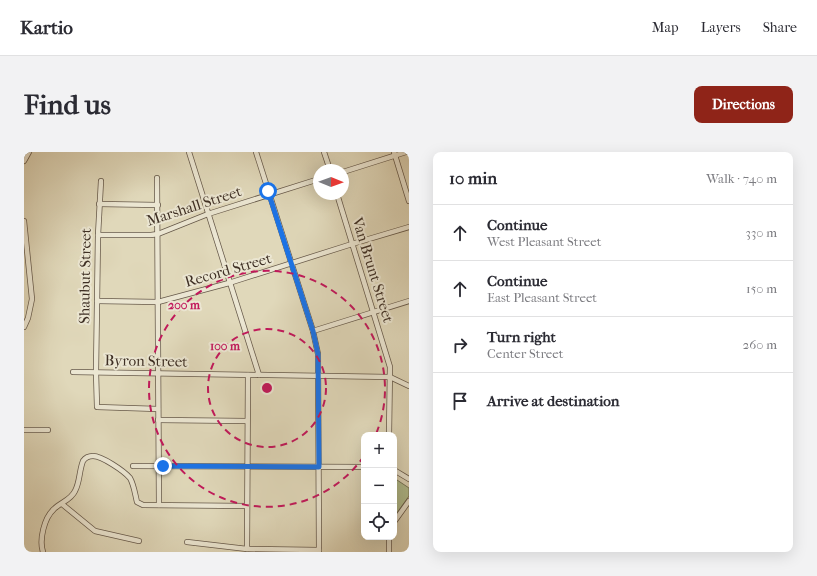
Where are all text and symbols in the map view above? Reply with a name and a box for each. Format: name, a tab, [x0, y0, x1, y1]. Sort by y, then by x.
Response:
text: Kartio	[20, 17, 73, 39]
text: Map	[652, 19, 679, 36]
text: Layers	[701, 19, 741, 36]
text: Share	[763, 19, 797, 36]
button: Directions	[694, 86, 793, 123]
text: Find us	[24, 88, 111, 121]
north arrow	[313, 164, 349, 200]
text: 10 min	[449, 168, 497, 188]
text: Walk · 740 m	[706, 171, 777, 186]
street label: Marshall Street	[144, 182, 244, 230]
route start	[259, 182, 277, 200]
street label: Van Brunt Street	[348, 214, 398, 325]
text: Continue	[487, 216, 547, 234]
icon: ahead	[449, 222, 471, 244]
text: 330 m	[746, 225, 777, 240]
street label: Shaubut Street	[75, 227, 95, 324]
text: West Pleasant Street	[487, 234, 601, 249]
street label: Record Street	[183, 249, 274, 291]
text: Continue	[487, 272, 547, 290]
icon: ahead	[449, 278, 471, 300]
text: 150 m	[746, 281, 777, 296]
text: East Pleasant Street	[487, 290, 597, 305]
text: 200 m	[168, 298, 201, 312]
text: Turn right	[487, 328, 556, 346]
icon: right	[449, 334, 471, 356]
text: 260 m	[743, 337, 777, 352]
text: 100 m	[210, 339, 241, 353]
text: Center Street	[487, 346, 563, 361]
street label: Byron Street	[104, 351, 188, 371]
centre of rings	[260, 381, 274, 395]
icon: arrive	[449, 390, 471, 412]
text: Arrive at destination	[487, 392, 619, 410]
map controls	[361, 432, 397, 540]
button: +	[361, 432, 397, 468]
route end	[154, 457, 172, 475]
button: −	[361, 468, 397, 504]
button: locate	[361, 504, 397, 540]

